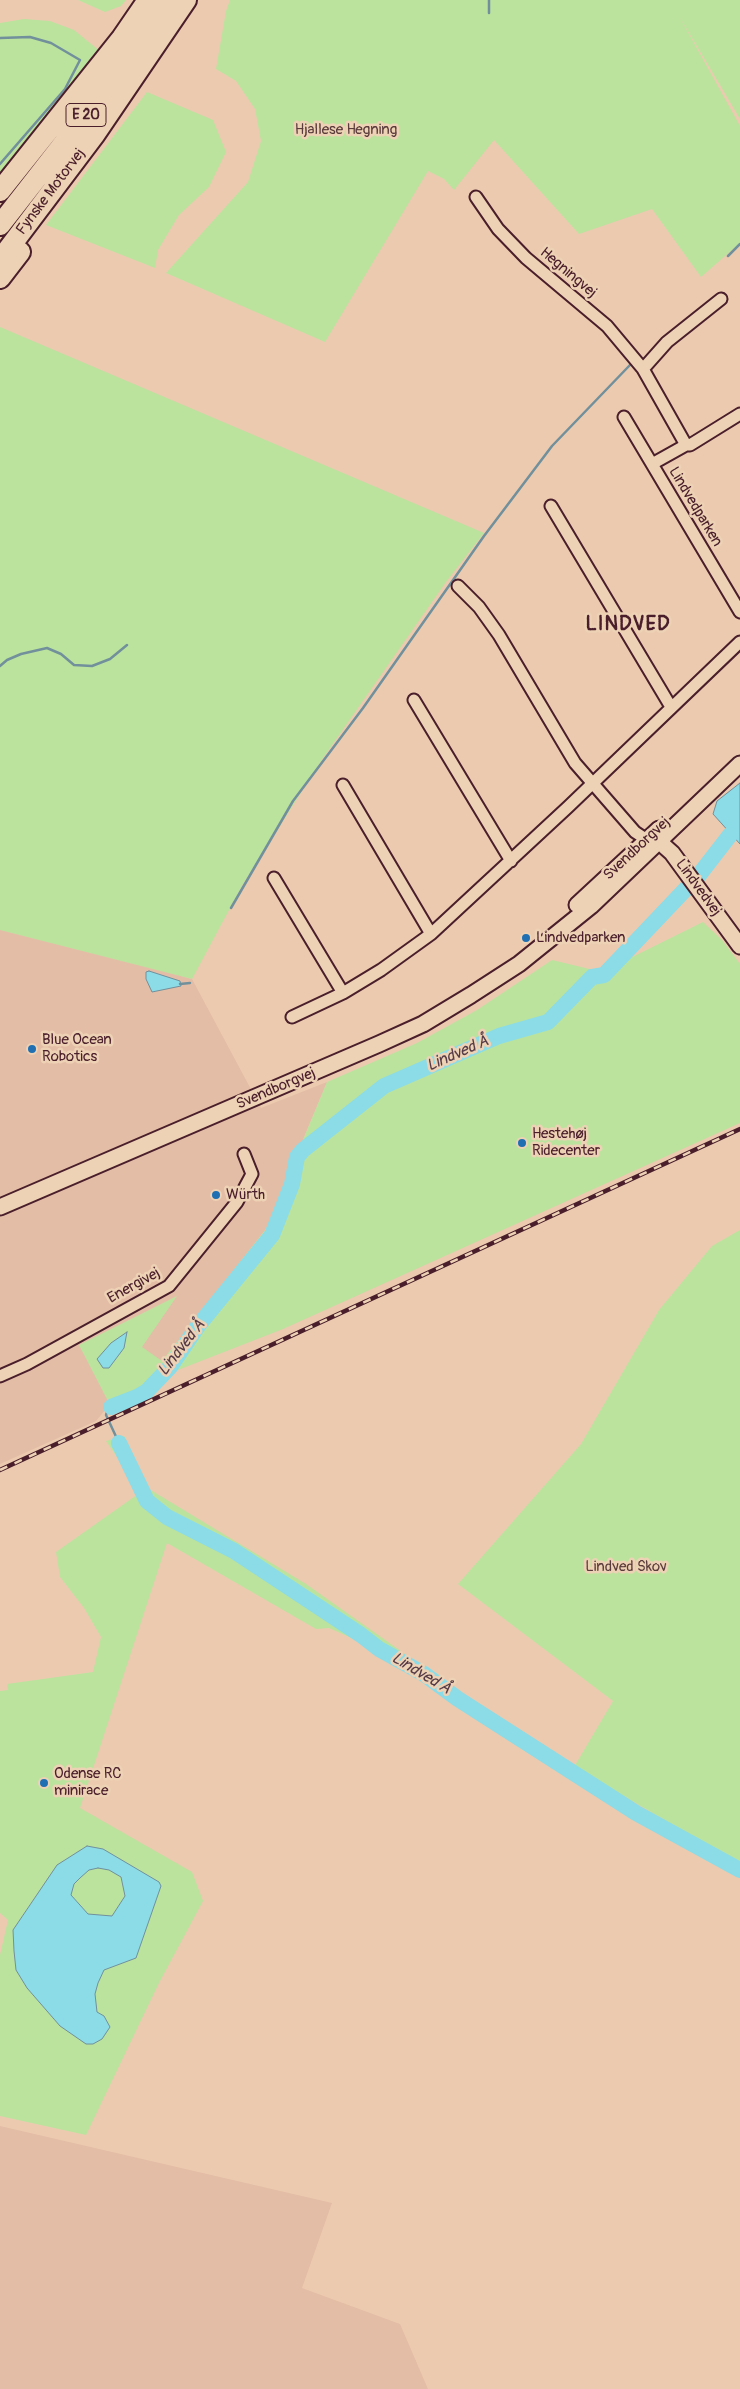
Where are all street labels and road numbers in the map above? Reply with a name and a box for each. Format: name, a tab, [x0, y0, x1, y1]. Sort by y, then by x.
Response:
road number: E 20	[66, 104, 106, 126]
street label: Fynske Motorvej	[13, 145, 89, 239]
street label: Hegningvej	[536, 244, 600, 302]
street label: Lindvedparken	[664, 464, 726, 550]
street label: Svendborgvej	[600, 814, 674, 884]
street label: Lindvedvej	[671, 856, 725, 920]
street label: Svendborgvej	[234, 1064, 318, 1114]
street label: Energivej	[105, 1264, 163, 1308]

